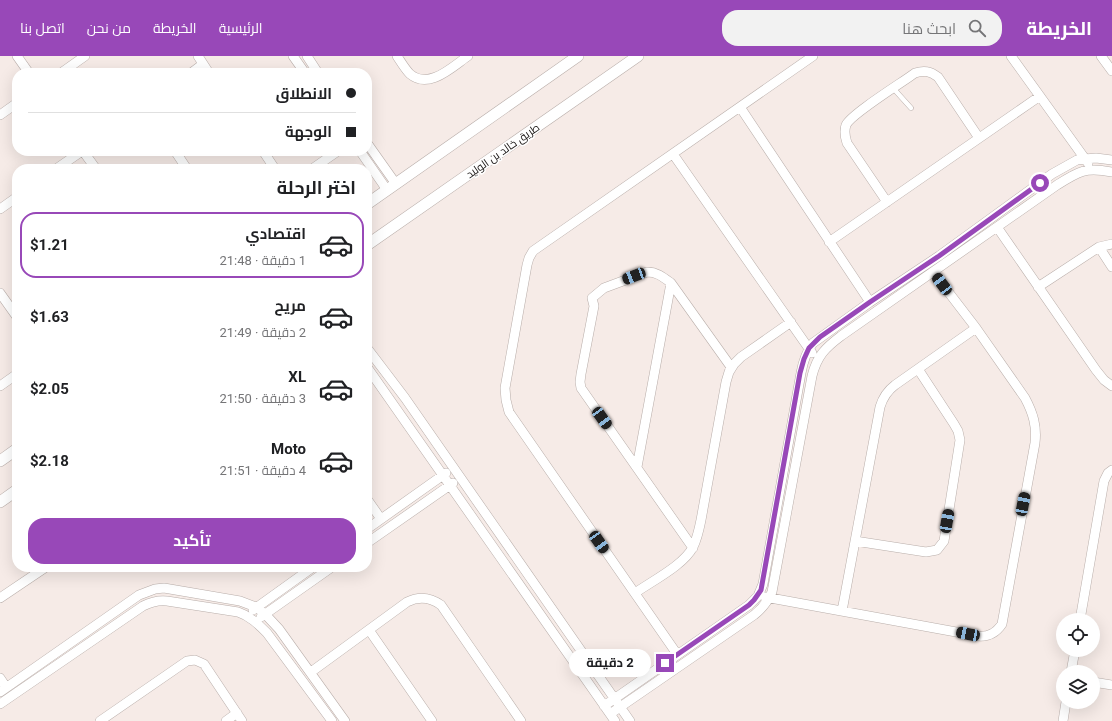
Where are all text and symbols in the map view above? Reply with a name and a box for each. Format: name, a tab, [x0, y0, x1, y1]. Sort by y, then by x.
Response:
search box	[722, 10, 1002, 46]
icon: search	[966, 17, 988, 39]
text: الخريطة	[1026, 17, 1092, 40]
text: اتصل بنا	[20, 20, 65, 36]
text: من نحن	[87, 20, 131, 36]
text: الخريطة	[153, 20, 197, 36]
text: الرئيسية	[219, 20, 263, 36]
text: ابحث هنا	[902, 20, 956, 38]
text: الانطلاق	[276, 85, 332, 103]
street label: طريق خالد بن الوليد	[464, 121, 542, 181]
text: الوجهة	[285, 123, 332, 141]
route start	[1031, 174, 1049, 192]
text: اختر الرحلة	[277, 177, 356, 198]
text: اقتصادي	[246, 225, 306, 243]
icon: car	[318, 227, 354, 263]
text: $1.21	[30, 236, 69, 254]
text: 1 دقيقة · 21:48	[219, 253, 306, 268]
car	[621, 266, 647, 286]
car	[930, 271, 954, 297]
text: مريح	[274, 297, 306, 315]
icon: car	[318, 299, 354, 335]
text: $1.63	[30, 308, 69, 326]
text: 2 دقيقة · 21:49	[219, 325, 306, 340]
text: XL	[288, 368, 306, 386]
icon: car	[318, 371, 354, 407]
text: $2.05	[30, 380, 69, 398]
text: 3 دقيقة · 21:50	[219, 391, 306, 406]
car	[590, 405, 614, 431]
text: Moto	[271, 440, 306, 458]
icon: car	[318, 443, 354, 479]
text: $2.18	[30, 452, 69, 470]
text: 4 دقيقة · 21:51	[219, 463, 306, 478]
car	[1015, 491, 1031, 517]
car	[939, 508, 955, 534]
button: تأكيد	[28, 518, 356, 564]
car	[587, 529, 611, 555]
map controls	[1056, 613, 1100, 709]
button: locate	[1056, 613, 1100, 657]
car	[955, 626, 981, 642]
callout: 2 دقيقة	[569, 649, 651, 677]
route end	[656, 654, 674, 672]
text: 2 دقيقة	[586, 655, 634, 670]
button: layers	[1056, 665, 1100, 709]

